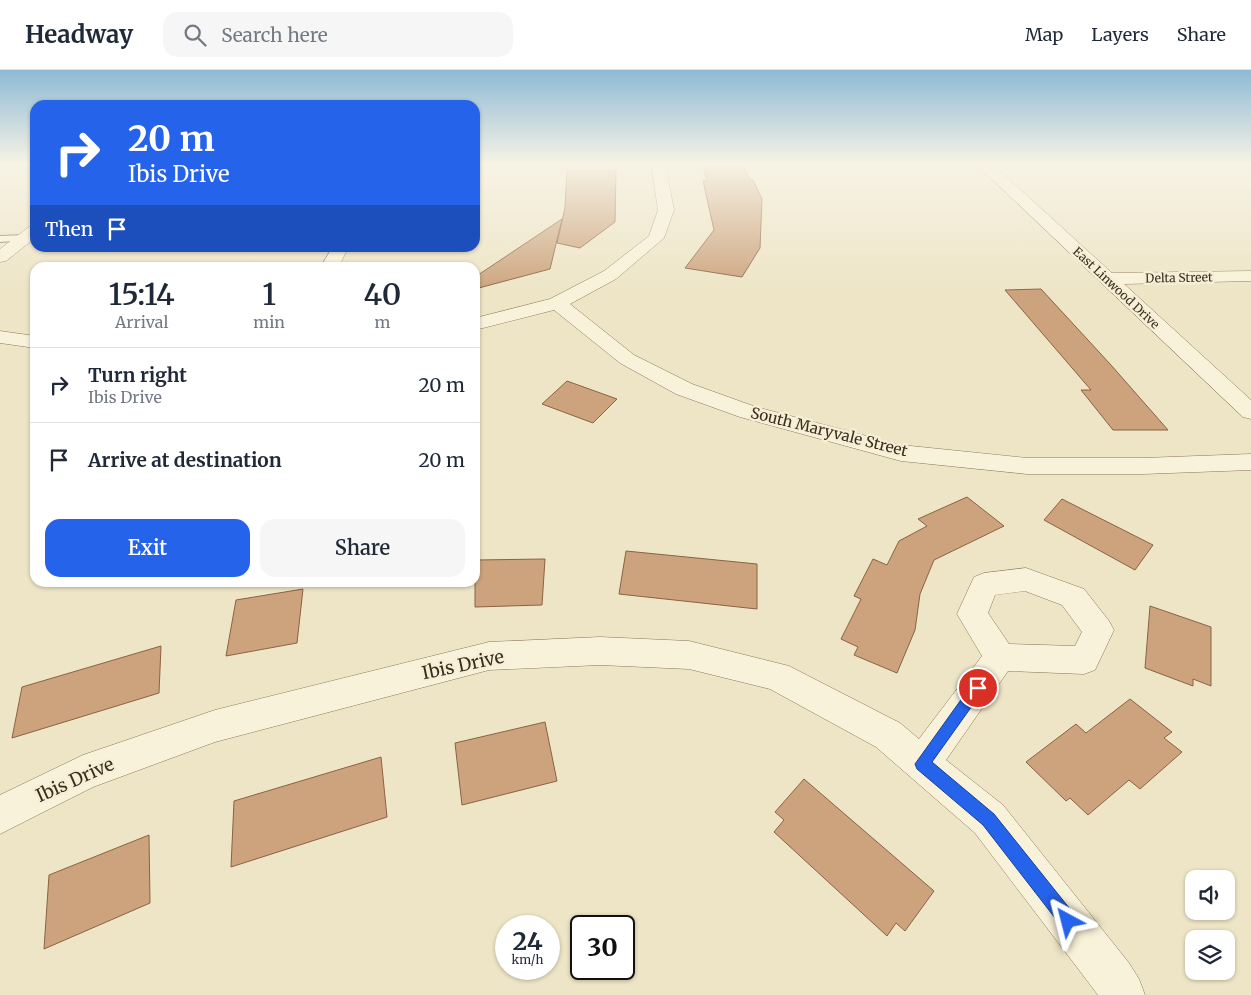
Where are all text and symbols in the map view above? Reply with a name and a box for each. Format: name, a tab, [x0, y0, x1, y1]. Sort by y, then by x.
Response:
search box	[163, 12, 513, 57]
text: Headway	[25, 19, 133, 50]
icon: search	[181, 21, 209, 49]
text: Search here	[221, 23, 328, 47]
text: Map	[1025, 23, 1063, 46]
text: Layers	[1091, 23, 1149, 46]
text: Share	[1177, 23, 1226, 46]
text: 20 m	[128, 117, 215, 161]
icon: right	[45, 120, 110, 185]
text: Ibis Drive	[128, 160, 230, 188]
icon: arrive	[103, 215, 131, 243]
text: Then	[45, 217, 93, 241]
street label: East Linwood Drive	[1070, 244, 1163, 332]
street label: Delta Street	[1145, 269, 1213, 286]
text: 15:14	[109, 275, 175, 313]
text: 1	[262, 275, 276, 313]
text: 40	[364, 275, 401, 313]
text: Arrival	[115, 312, 168, 332]
text: min	[253, 312, 285, 332]
text: m	[375, 312, 390, 332]
text: Turn right	[88, 363, 187, 387]
icon: right	[45, 371, 73, 399]
text: 20 m	[418, 373, 465, 397]
text: Ibis Drive	[88, 387, 162, 407]
street label: South Maryvale Street	[749, 403, 910, 460]
icon: arrive	[45, 446, 73, 474]
text: Arrive at destination	[88, 448, 282, 472]
text: 20 m	[418, 448, 465, 472]
button: Exit	[45, 519, 250, 577]
button: Share	[260, 519, 465, 577]
street label: Ibis Drive	[420, 645, 506, 684]
pin	[957, 667, 999, 709]
icon: arrive	[964, 674, 992, 702]
street label: Ibis Drive	[32, 752, 117, 807]
map controls	[1185, 870, 1235, 980]
button: sound	[1185, 870, 1235, 920]
position arrow	[1041, 894, 1093, 946]
speed limit sign: 30	[570, 915, 635, 980]
text: 24	[512, 925, 543, 957]
button: layers	[1185, 930, 1235, 980]
text: km/h	[512, 952, 543, 967]

